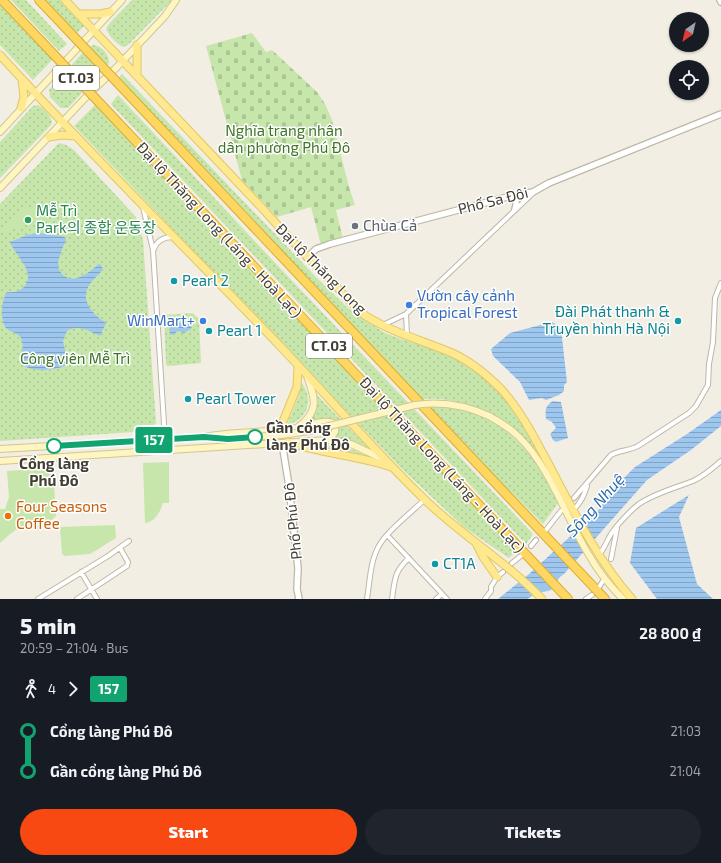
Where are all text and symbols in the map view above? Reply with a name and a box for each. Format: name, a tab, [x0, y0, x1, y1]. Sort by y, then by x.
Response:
north arrow	[669, 12, 709, 52]
map controls	[669, 12, 709, 100]
button: locate	[669, 60, 709, 100]
road number: CT.03	[53, 66, 99, 90]
park label: Nghĩa trang nhân dân phường Phú Đô	[218, 121, 350, 156]
street label: Đại lộ Thăng Long (Láng - Hoà Lạc)	[133, 138, 306, 321]
street label: Phố Sa Đôi	[456, 183, 530, 217]
place label: Mễ Trì Park의 종합 운동장	[36, 201, 156, 236]
marker: Mễ Trì Park의 종합 운동장	[23, 215, 33, 225]
place label: Chùa Cả	[363, 216, 417, 234]
street label: Đại lộ Thăng Long	[273, 219, 371, 318]
marker: Chùa Cả	[350, 221, 360, 231]
place label: Pearl 2	[182, 271, 229, 289]
marker: Pearl 2	[169, 276, 179, 286]
place label: Vườn cây cảnh Tropical Forest	[417, 286, 518, 321]
marker: Vườn cây cảnh Tropical Forest	[404, 300, 414, 310]
place label: Đài Phát thanh & Truyền hình Hà Nội	[543, 302, 670, 337]
place label: WinMart+	[127, 311, 195, 329]
marker: WinMart+	[198, 316, 208, 326]
marker: Đài Phát thanh & Truyền hình Hà Nội	[673, 316, 683, 326]
place label: Pearl 1	[217, 321, 261, 339]
marker: Pearl 1	[204, 326, 214, 336]
road number: CT.03	[306, 334, 352, 358]
park label: Công viên Mễ Trì	[20, 349, 130, 367]
street label: Đại lộ Thăng Long (Láng - Hoà Lạc)	[356, 373, 529, 556]
place label: Pearl Tower	[196, 389, 276, 407]
marker: Pearl Tower	[183, 394, 193, 404]
place label: Gần cổng làng Phú Đô	[266, 418, 350, 453]
line badge: 157	[131, 427, 177, 453]
marker: Gần cổng làng Phú Đô	[247, 429, 263, 445]
text: 157	[143, 431, 165, 448]
marker: Cổng làng Phú Đô	[46, 438, 62, 454]
place label: Cổng làng Phú Đô	[19, 454, 89, 489]
water label: Sông Nhuệ	[561, 469, 628, 540]
street label: Phố Phú Đô	[279, 482, 305, 561]
place label: Four Seasons Coffee	[16, 497, 107, 532]
marker: Four Seasons Coffee	[3, 511, 13, 521]
place label: CT1A	[443, 554, 476, 572]
marker: CT1A	[430, 559, 440, 569]
text: 5 min	[20, 612, 76, 638]
text: 28 800 ₫	[639, 624, 701, 642]
text: 20:59 – 21:04 · Bus	[20, 640, 128, 656]
icon: walk	[20, 678, 42, 700]
icon: forward	[62, 678, 84, 700]
text: 157	[98, 680, 119, 697]
text: 4	[48, 681, 56, 697]
text: Cổng làng Phú Đô	[50, 722, 173, 740]
text: 21:03	[670, 723, 701, 739]
text: Gần cổng làng Phú Đô	[50, 762, 202, 780]
text: 21:04	[670, 763, 701, 779]
button: Start	[20, 809, 357, 855]
button: Tickets	[365, 809, 701, 855]

